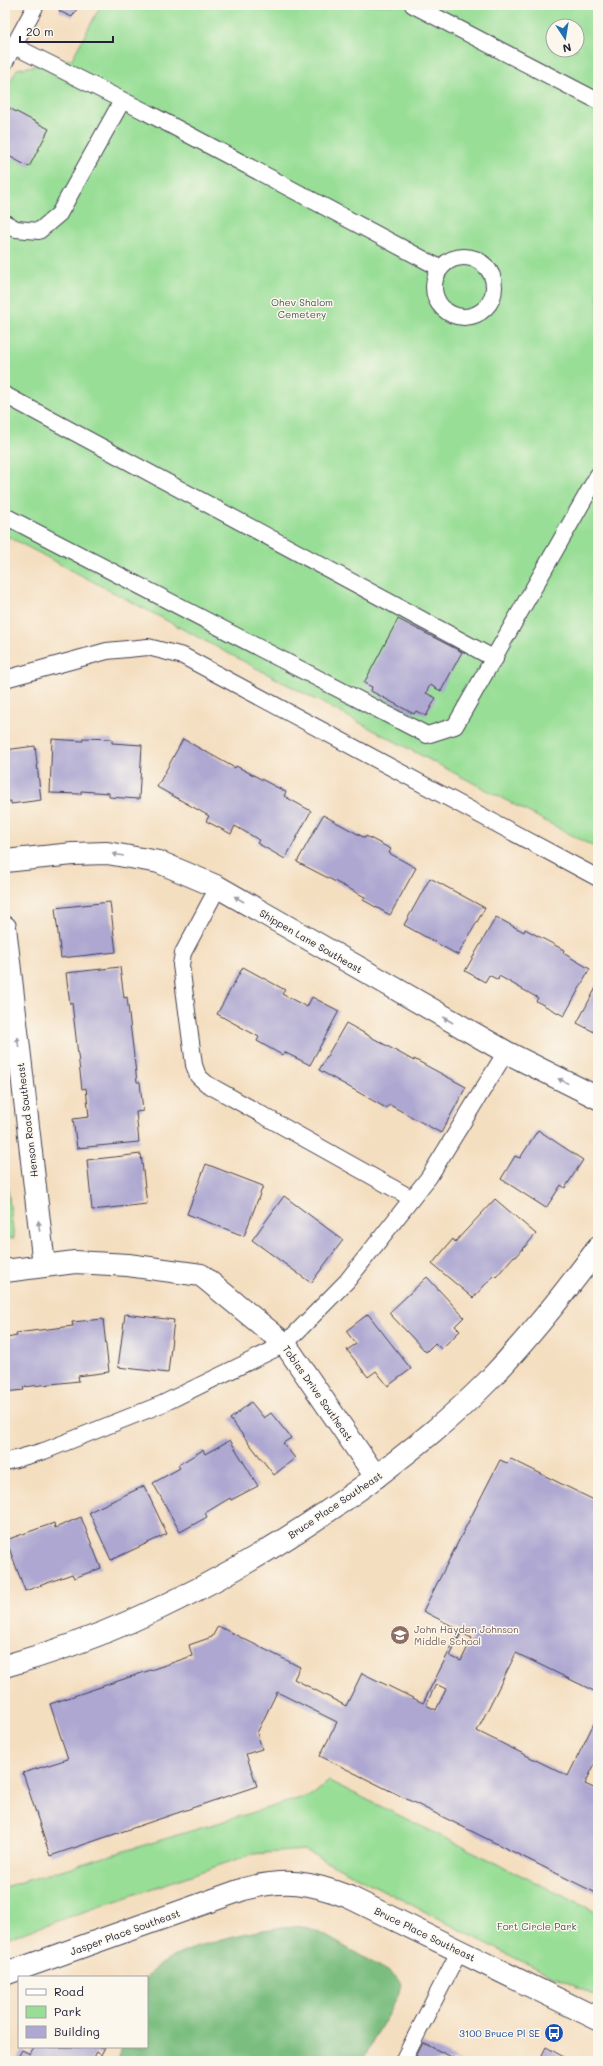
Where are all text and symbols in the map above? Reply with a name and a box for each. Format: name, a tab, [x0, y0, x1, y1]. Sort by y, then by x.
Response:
scale bar	[20, 18, 113, 44]
north arrow	[545, 18, 585, 58]
text: 20 m	[26, 23, 54, 39]
text: N	[562, 40, 573, 56]
park label: Ohev Shalom Cemetery	[271, 295, 333, 321]
one-way arrow	[111, 852, 124, 858]
one-way arrow	[233, 896, 244, 903]
street label: Shippen Lane Southeast	[257, 906, 365, 976]
one-way arrow	[443, 1016, 454, 1023]
one-way arrow	[15, 1036, 21, 1048]
street label: Henson Road Southeast	[13, 1062, 41, 1178]
one-way arrow	[557, 1078, 569, 1084]
one-way arrow	[36, 1220, 42, 1232]
street label: Tobias Drive Southeast	[280, 1342, 356, 1444]
street label: Bruce Place Southeast	[285, 1468, 385, 1542]
place label: John Hayden Johnson Middle School	[414, 1622, 519, 1648]
school or university icon: John Hayden Johnson Middle School	[389, 1624, 411, 1646]
street label: Bruce Place Southeast	[372, 1903, 478, 1965]
street label: Jasper Place Southeast	[68, 1906, 182, 1958]
park label: Fort Circle Park	[497, 1919, 577, 1933]
legend	[18, 1976, 148, 2048]
text: Road	[54, 1983, 84, 1999]
text: Park	[54, 2003, 81, 2019]
bus stop icon: 3100 Bruce Pl SE	[543, 2022, 565, 2044]
text: Building	[54, 2023, 100, 2039]
place label: 3100 Bruce Pl SE	[459, 2026, 540, 2040]

